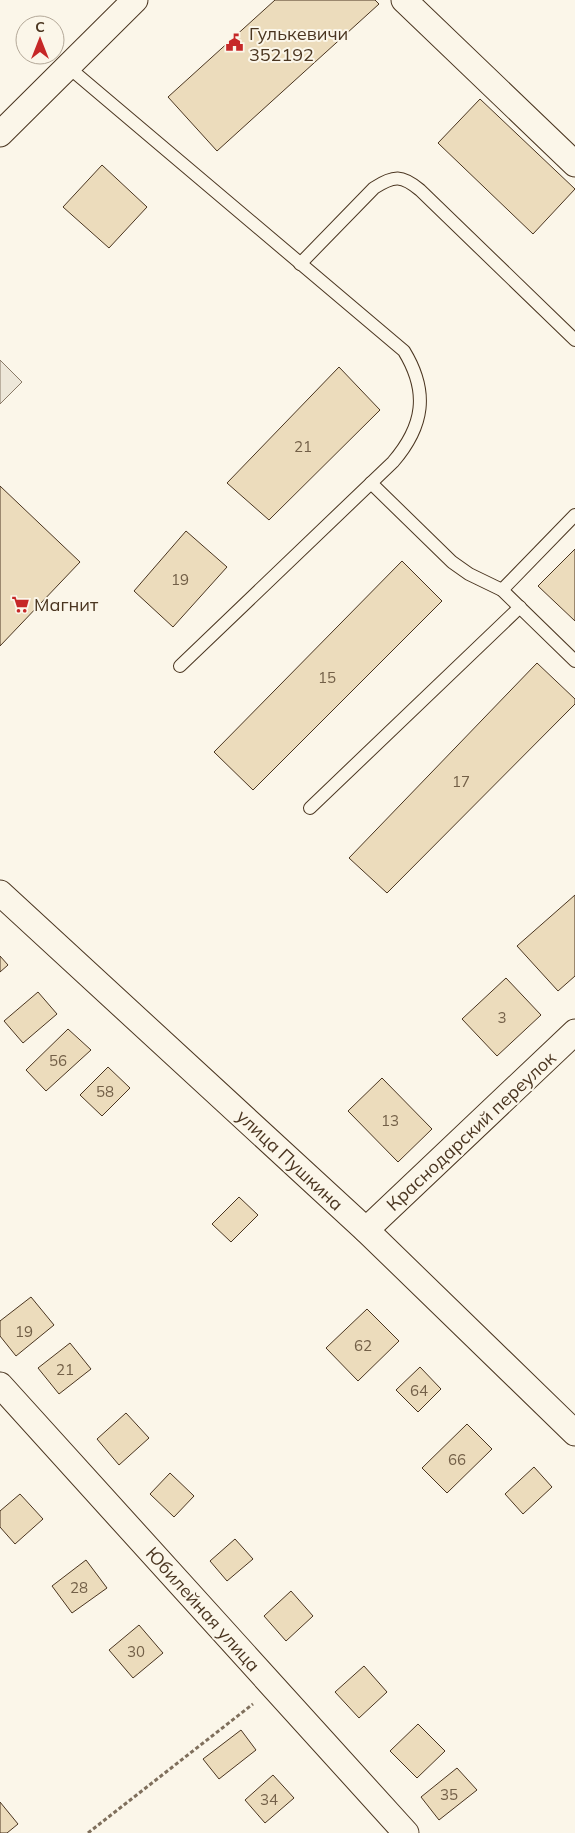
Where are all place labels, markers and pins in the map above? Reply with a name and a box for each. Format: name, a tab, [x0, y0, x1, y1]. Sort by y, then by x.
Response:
place label: Гулькевичи 352192	[249, 22, 348, 66]
public building icon: Гулькевичи 352192	[225, 33, 245, 53]
place label: Магнит	[34, 593, 99, 616]
supermarket icon: Магнит	[10, 594, 30, 614]

